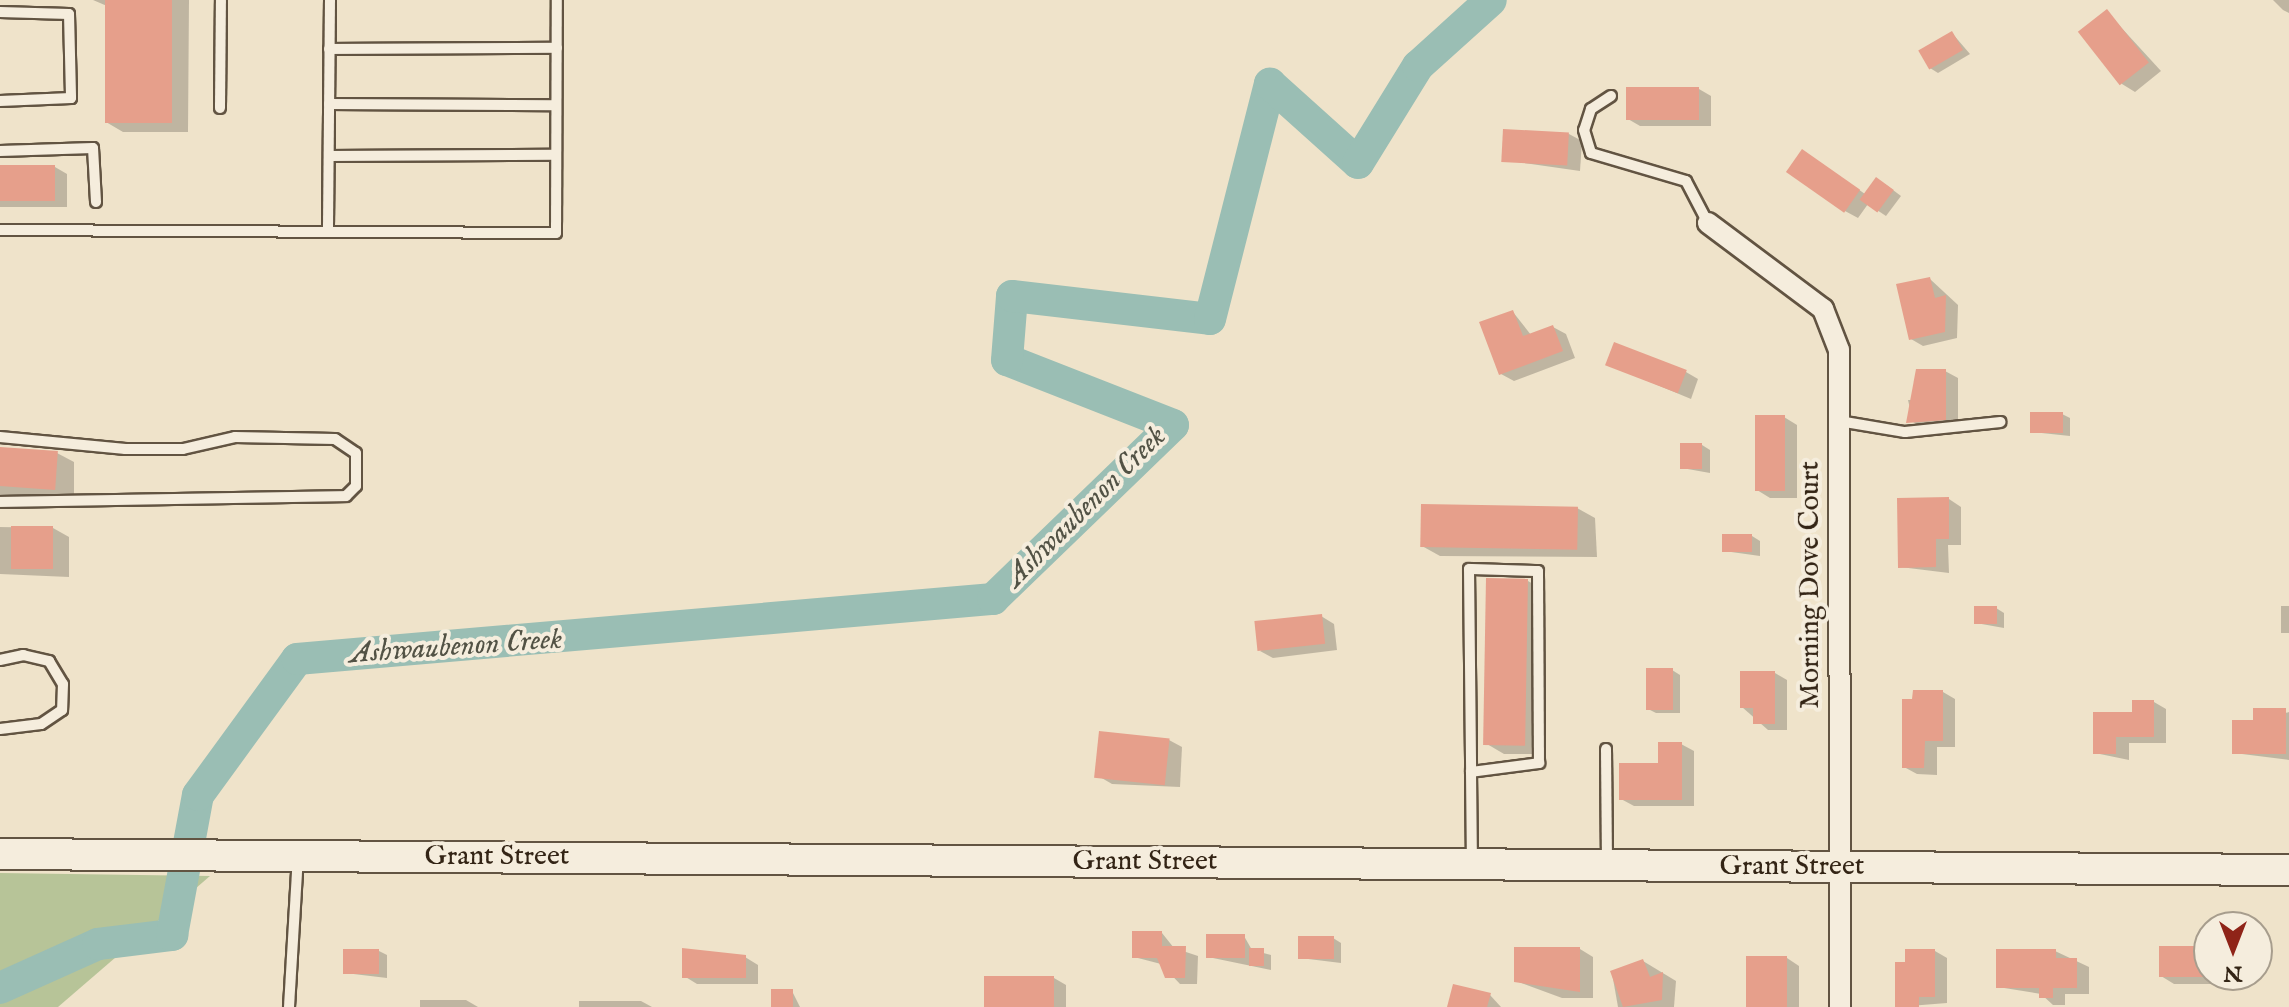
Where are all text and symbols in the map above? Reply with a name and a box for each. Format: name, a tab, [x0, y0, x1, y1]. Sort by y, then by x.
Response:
water label: Ashwaubenon Creek	[998, 419, 1174, 595]
street label: Morning Dove Court	[1794, 461, 1828, 709]
water label: Ashwaubenon Creek	[349, 622, 563, 672]
street label: Grant Street	[425, 840, 569, 874]
street label: Grant Street	[1073, 845, 1217, 879]
street label: Grant Street	[1720, 850, 1864, 884]
north arrow	[2193, 911, 2273, 991]
text: N	[2223, 959, 2243, 987]

